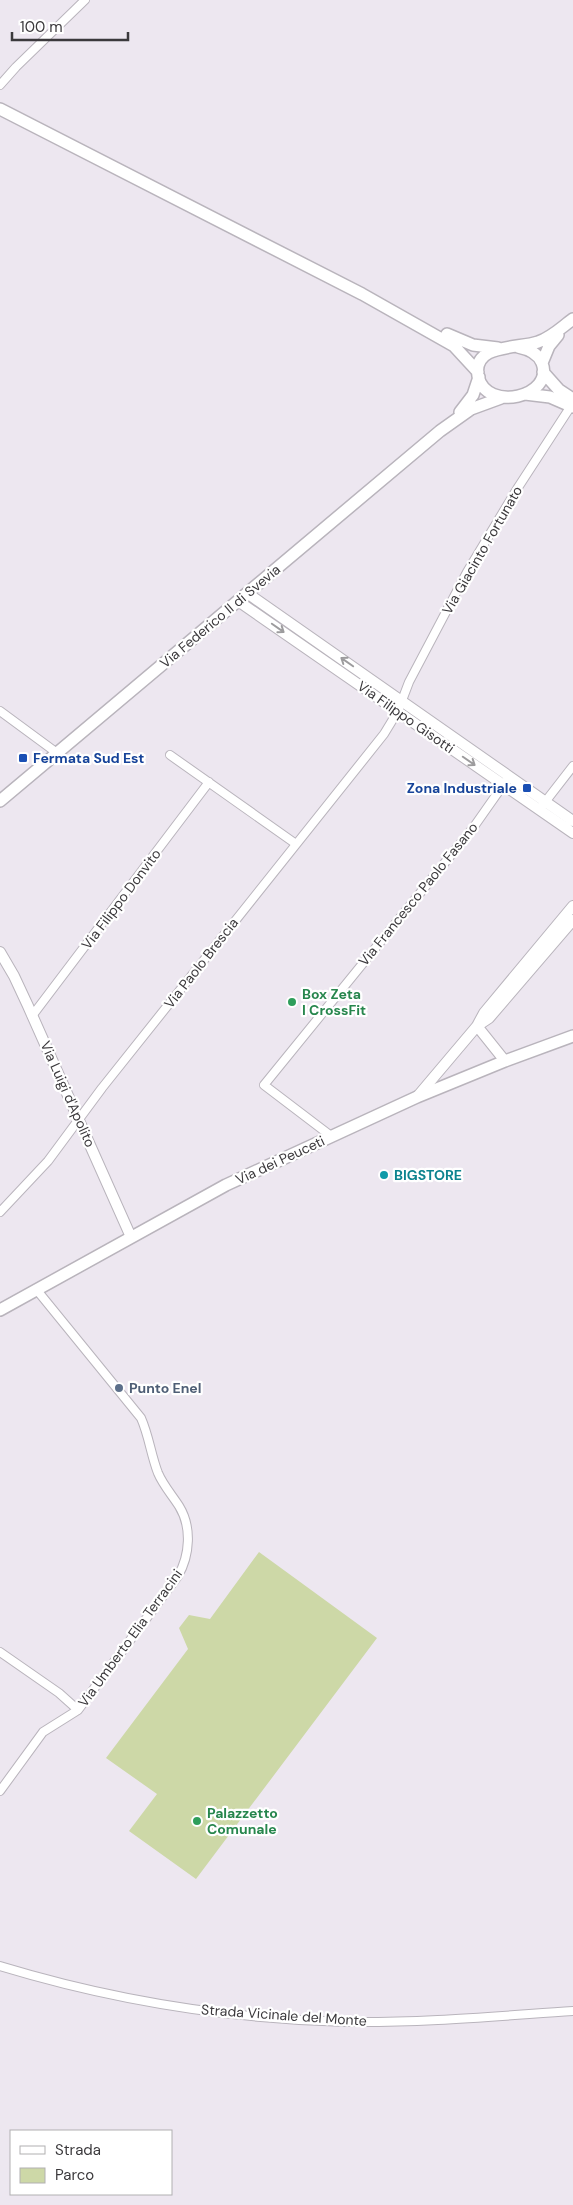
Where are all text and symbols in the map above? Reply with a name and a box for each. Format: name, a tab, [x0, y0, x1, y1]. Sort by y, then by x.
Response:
scale bar	[12, 10, 129, 42]
text: 100 m	[20, 17, 63, 37]
street label: Via Giacinto Fortunato	[438, 482, 526, 618]
street label: Via Federico II di Svevia	[156, 560, 284, 672]
one-way arrow	[271, 623, 285, 633]
one-way arrow	[340, 657, 354, 667]
street label: Via Filippo Gisotti	[354, 677, 458, 757]
place label: Fermata Sud Est	[33, 749, 144, 767]
marker: Fermata Sud Est	[17, 752, 29, 764]
one-way arrow	[462, 756, 476, 766]
place label: Zona Industriale	[407, 779, 517, 797]
marker: Zona Industriale	[521, 782, 533, 794]
street label: Via Francesco Paolo Fasano	[354, 818, 482, 970]
street label: Via Filippo Donvito	[77, 845, 165, 953]
street label: Via Paolo Brescia	[160, 914, 242, 1012]
place label: Box Zeta I CrossFit	[302, 985, 366, 1019]
marker: Box Zeta I CrossFit	[286, 996, 298, 1008]
street label: Via Luigi d'Apolito	[37, 1038, 99, 1150]
street label: Via dei Peuceti	[233, 1132, 327, 1188]
place label: BIGSTORE	[394, 1166, 462, 1184]
marker: BIGSTORE	[378, 1169, 390, 1181]
place label: Punto Enel	[129, 1379, 202, 1397]
marker: Punto Enel	[113, 1382, 125, 1394]
street label: Via Umberto Elia Terracini	[74, 1566, 186, 1710]
place label: Palazzetto Comunale	[207, 1804, 278, 1838]
marker: Palazzetto Comunale	[191, 1815, 203, 1827]
street label: Strada Vicinale del Monte	[201, 2000, 367, 2030]
legend	[10, 2130, 172, 2195]
text: Strada	[55, 2140, 101, 2160]
text: Parco	[55, 2165, 94, 2185]

